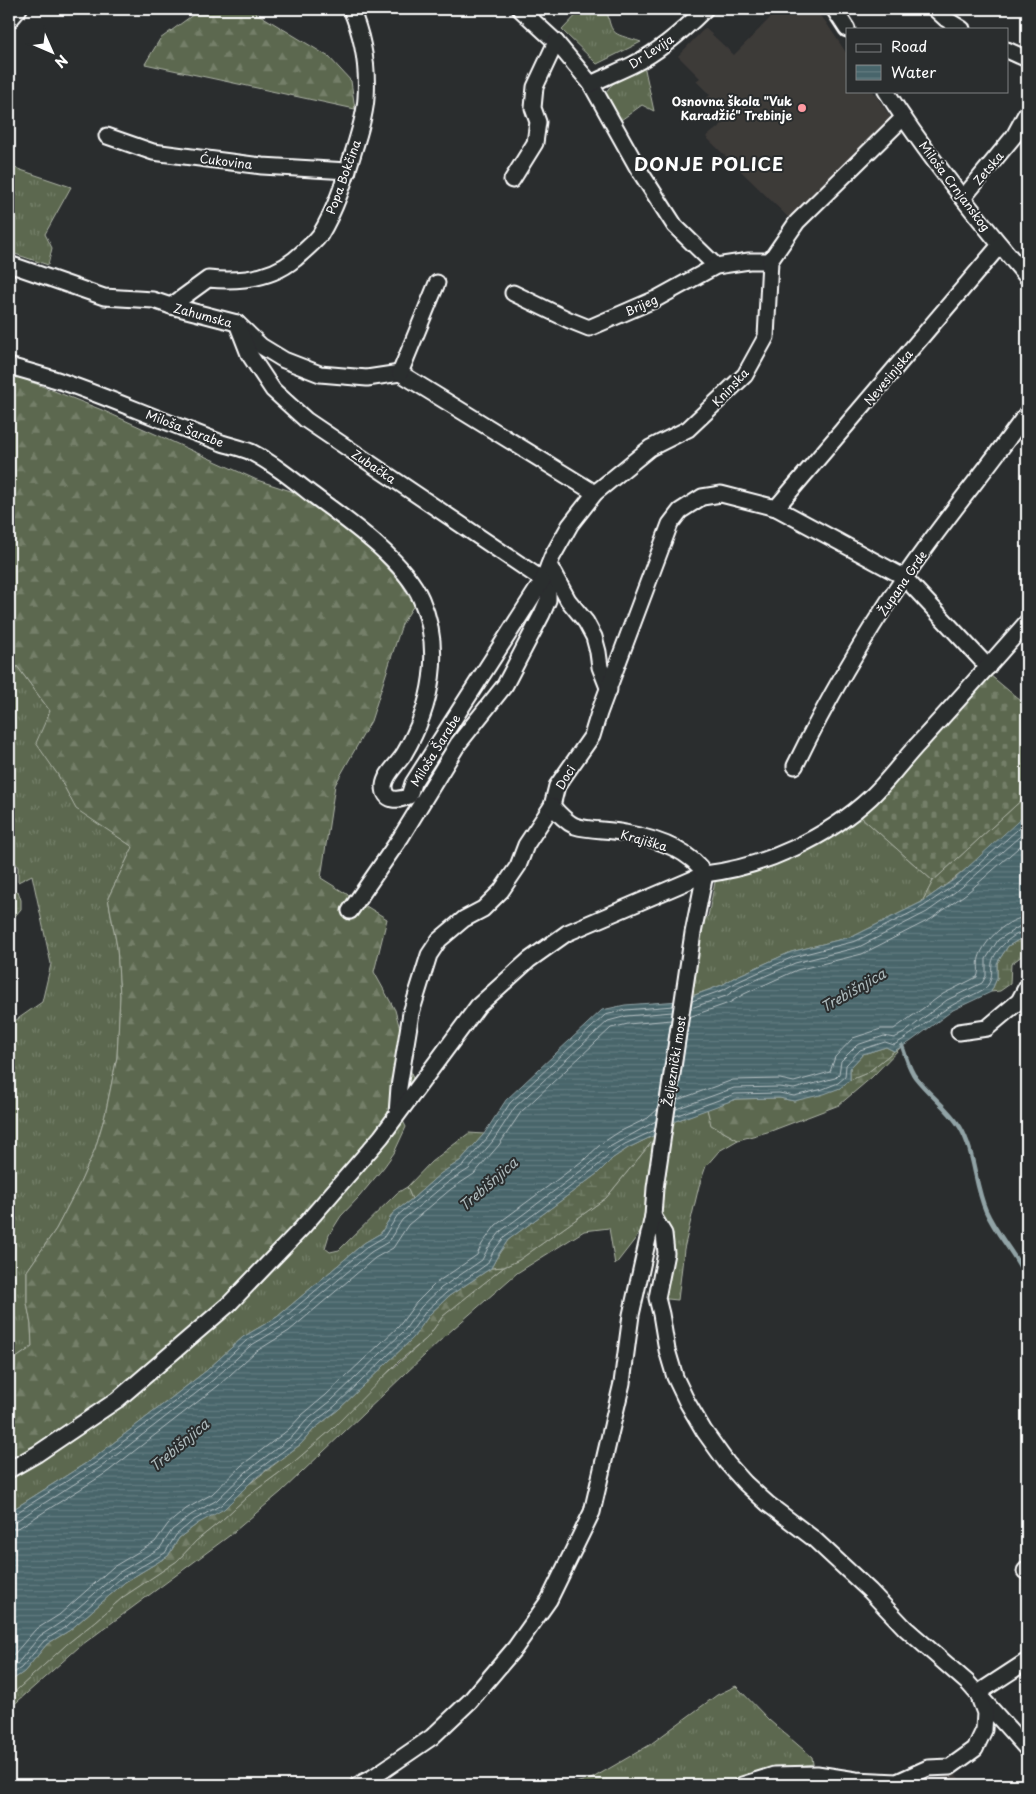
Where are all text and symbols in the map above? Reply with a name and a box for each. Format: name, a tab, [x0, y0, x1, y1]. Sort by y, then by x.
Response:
north arrow	[28, 28, 78, 78]
legend	[846, 28, 1008, 92]
street label: Dr Levija	[625, 29, 677, 72]
text: Road	[891, 34, 927, 57]
text: N	[50, 50, 73, 73]
text: Water	[891, 60, 936, 83]
place label: Osnovna škola "Vuk Karadžić" Trebinje	[672, 92, 792, 124]
marker: Osnovna škola "Vuk Karadžić" Trebinje	[796, 102, 808, 114]
street label: Popa Bokčina	[321, 137, 365, 217]
street label: Miloša Crnjanskog	[915, 137, 995, 235]
street label: Zetska	[969, 147, 1008, 189]
street label: Ćukovina	[199, 149, 254, 173]
district label: DONJE POLICE	[634, 150, 784, 177]
street label: Brijeg	[622, 290, 660, 320]
street label: Zahumska	[172, 299, 235, 332]
street label: Nevesinjska	[859, 345, 917, 409]
street label: Kninska	[708, 363, 753, 410]
street label: Miloša Šarabe	[143, 405, 227, 451]
street label: Zubačka	[348, 445, 400, 488]
street label: Župana Grde	[873, 547, 931, 619]
street label: Miloša Šarabe	[406, 710, 465, 790]
street label: Doci	[551, 761, 579, 793]
street label: Krajiška	[619, 825, 670, 855]
water label: Trebišnjica	[817, 962, 890, 1017]
street label: Željeznički most	[658, 1014, 690, 1108]
water label: Trebišnjica	[454, 1152, 523, 1216]
water label: Trebišnjica	[145, 1413, 214, 1476]

